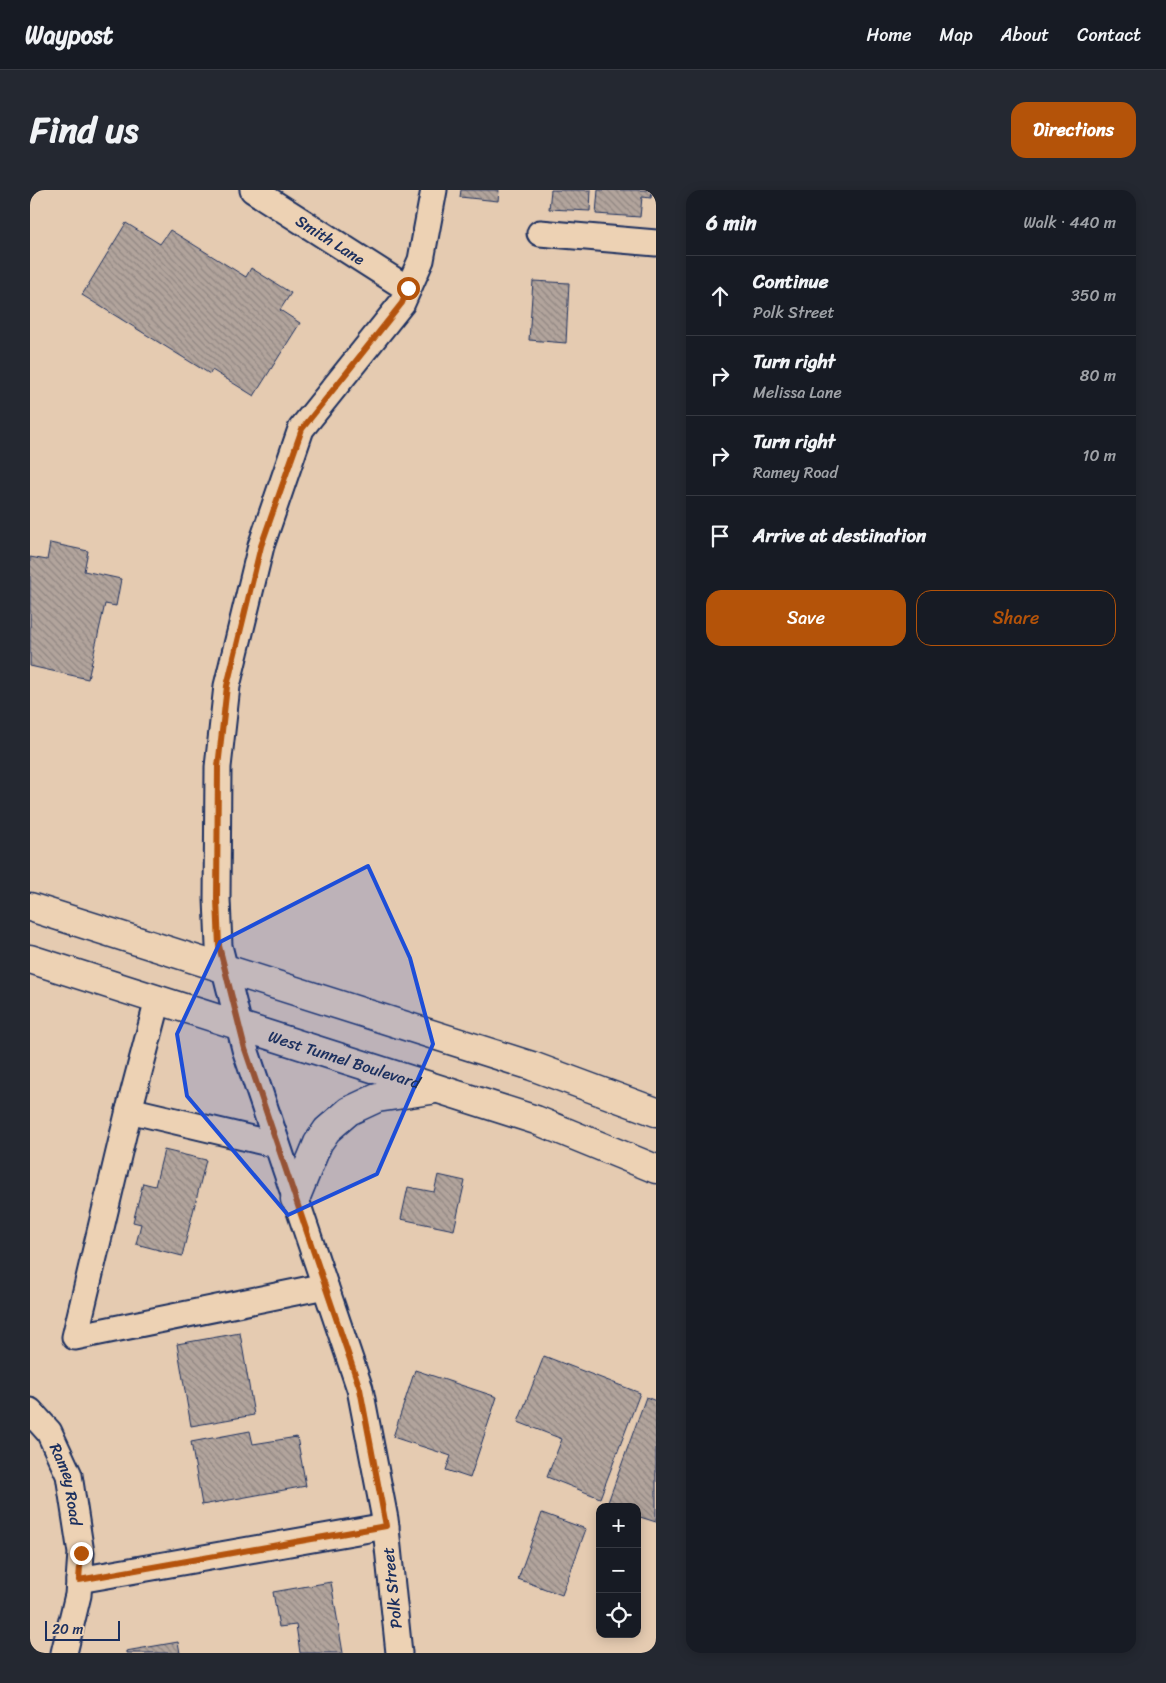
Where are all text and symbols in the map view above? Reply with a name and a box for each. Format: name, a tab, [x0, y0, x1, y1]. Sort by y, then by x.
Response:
text: Waypost	[25, 14, 113, 56]
text: Home	[867, 19, 912, 51]
text: Map	[940, 19, 973, 51]
text: About	[1001, 19, 1049, 51]
text: Contact	[1077, 19, 1141, 51]
text: Find us	[30, 99, 138, 161]
button: Directions	[1011, 102, 1136, 158]
text: 6 min	[706, 204, 757, 242]
street label: Smith Lane	[290, 206, 372, 273]
text: Walk · 440 m	[1023, 208, 1116, 237]
text: Continue	[753, 265, 829, 298]
route start	[397, 277, 420, 300]
text: 350 m	[1071, 281, 1116, 310]
icon: ahead	[706, 282, 734, 310]
text: Polk Street	[753, 298, 835, 327]
text: Turn right	[753, 345, 835, 378]
text: 80 m	[1080, 361, 1116, 390]
icon: right	[706, 362, 734, 390]
text: Melissa Lane	[753, 378, 842, 407]
text: Turn right	[753, 425, 835, 458]
text: 10 m	[1083, 441, 1116, 470]
icon: right	[706, 442, 734, 470]
text: Ramey Road	[753, 458, 838, 487]
text: Arrive at destination	[753, 519, 926, 552]
icon: arrive	[706, 522, 734, 550]
button: Save	[706, 590, 906, 646]
button: Share	[916, 590, 1116, 646]
street label: West Tunnel Boulevard	[265, 1021, 426, 1097]
street label: Ramey Road	[41, 1438, 91, 1529]
map controls	[596, 1503, 641, 1638]
button: +	[596, 1503, 641, 1548]
route end	[70, 1542, 93, 1565]
street label: Polk Street	[373, 1546, 411, 1630]
button: −	[596, 1548, 641, 1593]
button: locate	[596, 1593, 641, 1638]
text: 20 m	[52, 1617, 83, 1642]
scale bar	[45, 1618, 120, 1641]

